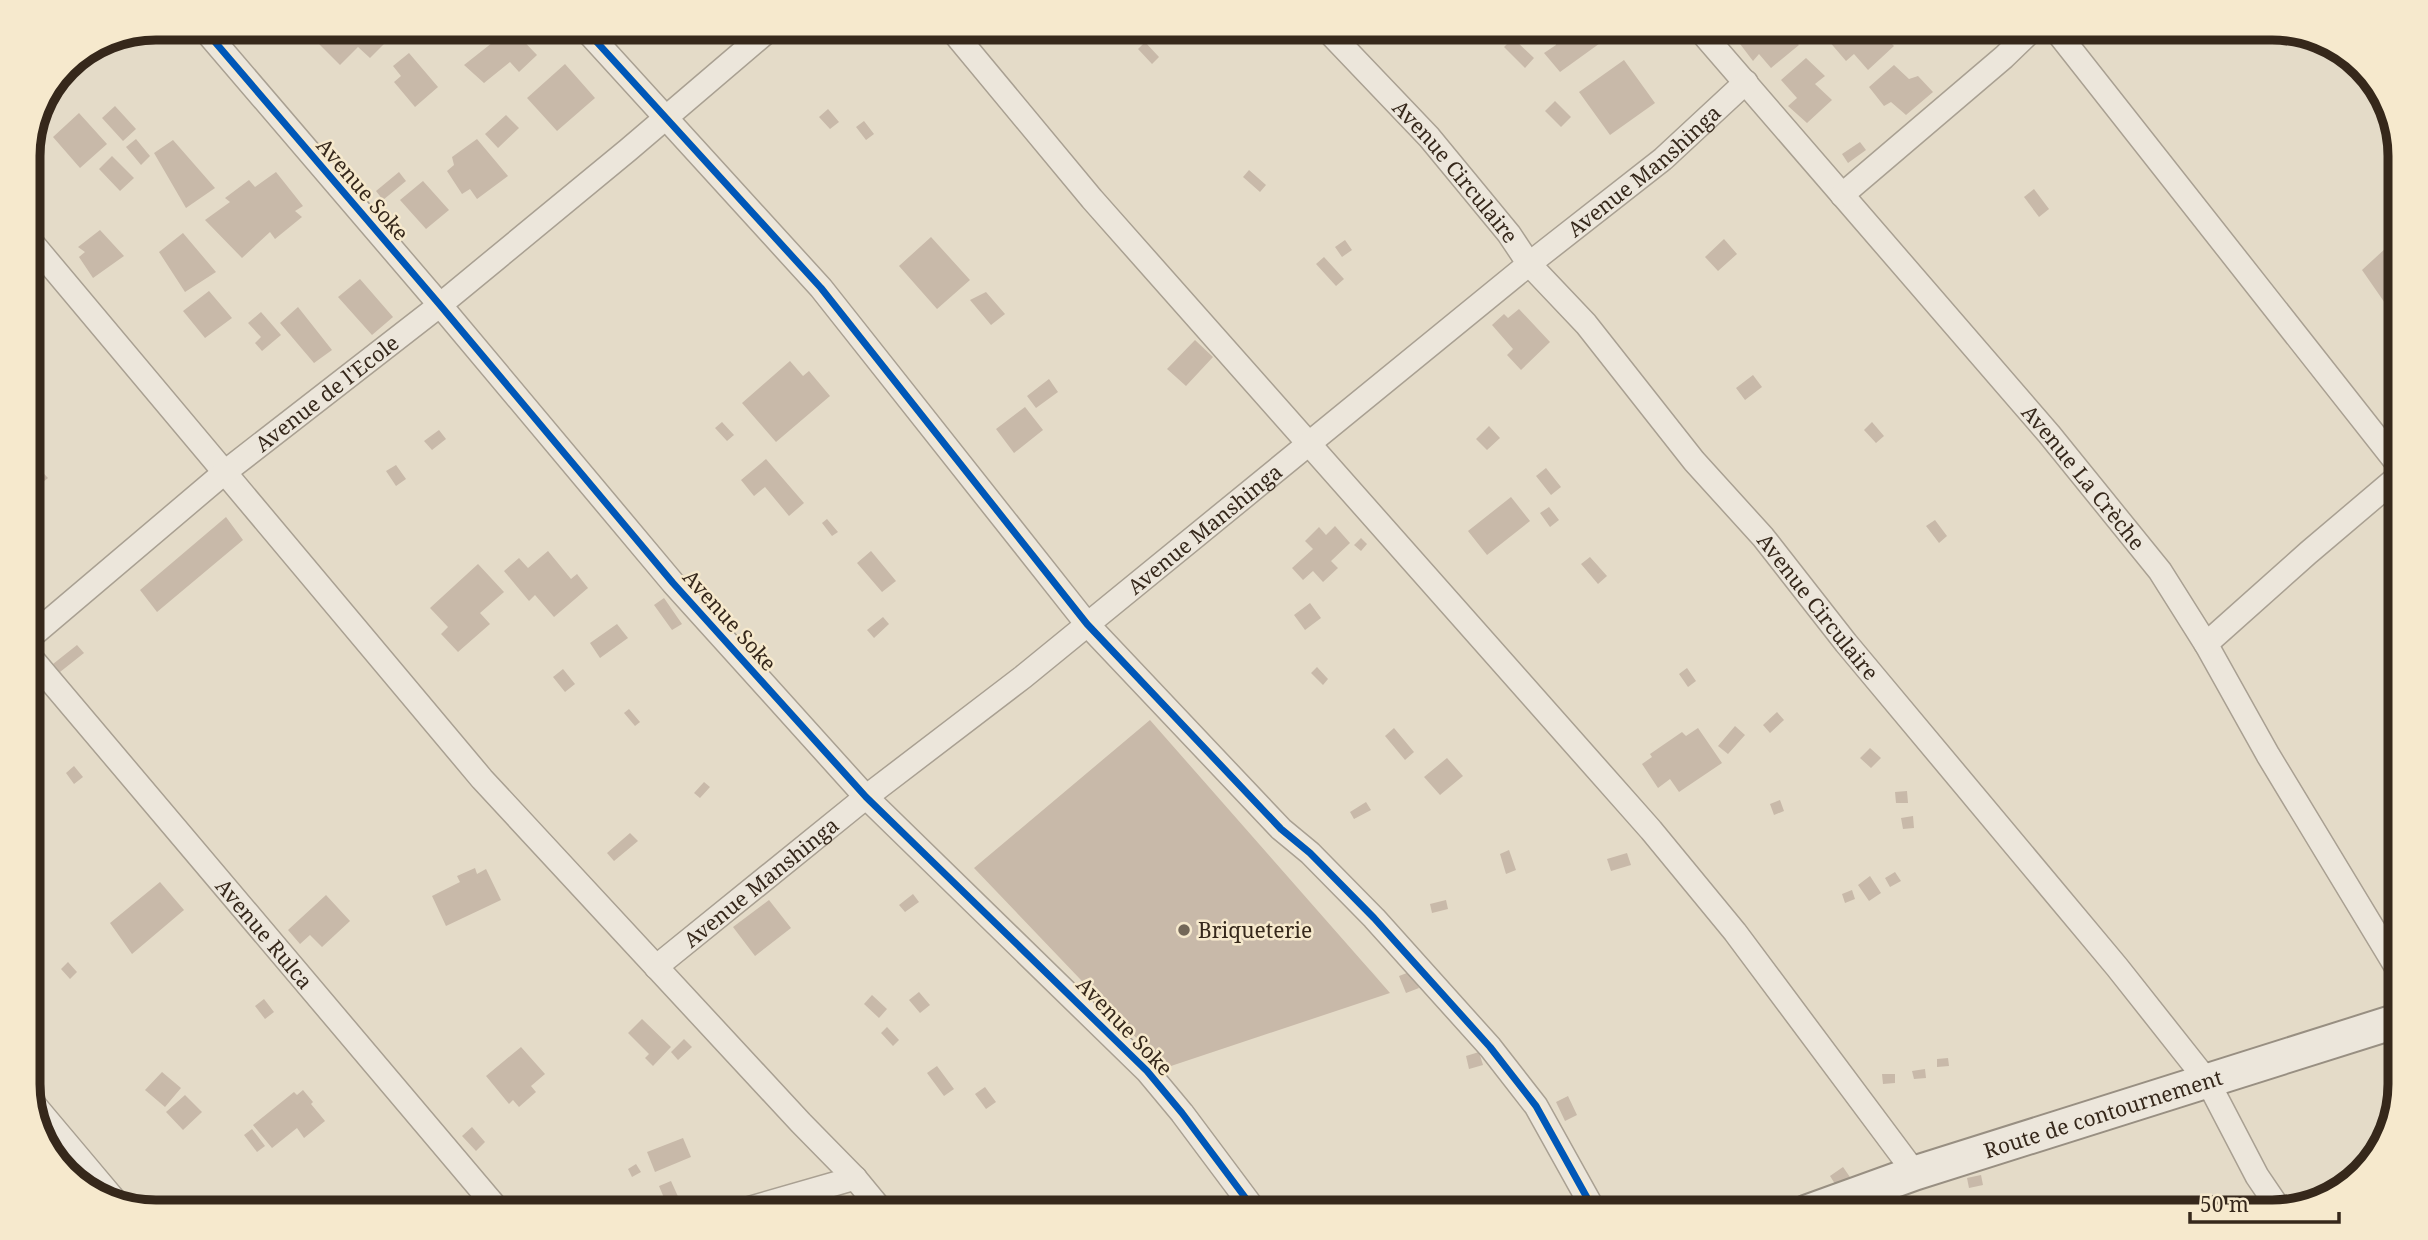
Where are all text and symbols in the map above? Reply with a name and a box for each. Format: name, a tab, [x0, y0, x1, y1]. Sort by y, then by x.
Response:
street label: Avenue Circulaire	[1387, 94, 1525, 248]
street label: Avenue Manshinga	[1561, 99, 1727, 243]
street label: Avenue Soke	[311, 132, 415, 246]
street label: Avenue de l'Ecole	[249, 328, 404, 458]
street label: Avenue La Crèche	[2016, 399, 2151, 556]
street label: Avenue Manshinga	[1121, 457, 1288, 600]
street label: Avenue Circulaire	[1751, 527, 1885, 686]
street label: Avenue Soke	[677, 563, 783, 677]
street label: Avenue Manshinga	[678, 811, 844, 953]
street label: Avenue Rulca	[210, 872, 319, 995]
place label: Briqueterie	[1198, 916, 1312, 944]
marker: Briqueterie	[1176, 922, 1192, 938]
street label: Avenue Soke	[1071, 971, 1179, 1081]
street label: Route de contournement	[1980, 1063, 2226, 1164]
scale bar	[2190, 1180, 2339, 1224]
text: 50 m	[2200, 1190, 2249, 1218]

